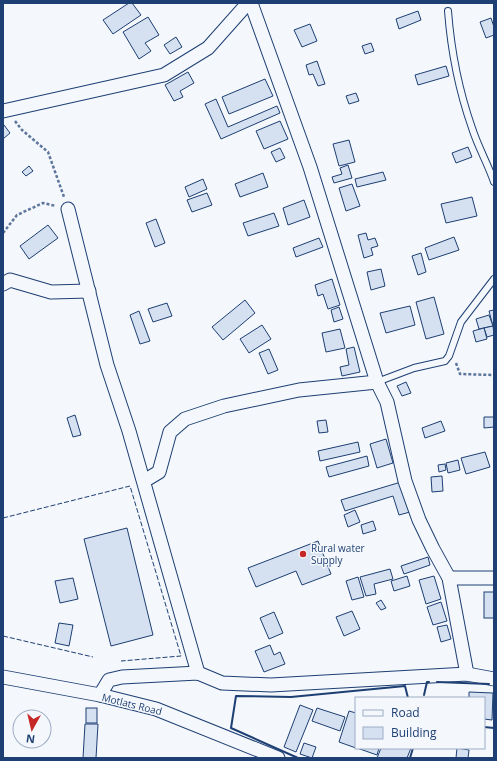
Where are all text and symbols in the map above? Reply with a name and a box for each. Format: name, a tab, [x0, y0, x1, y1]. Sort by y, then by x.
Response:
place label: Rural water Supply	[311, 541, 365, 567]
marker: Rural water Supply	[298, 549, 308, 559]
street label: Motlats Road	[100, 690, 164, 718]
legend	[355, 697, 485, 749]
text: Road	[391, 704, 420, 721]
north arrow	[12, 709, 52, 749]
text: Building	[391, 724, 437, 741]
text: N	[25, 731, 36, 747]

